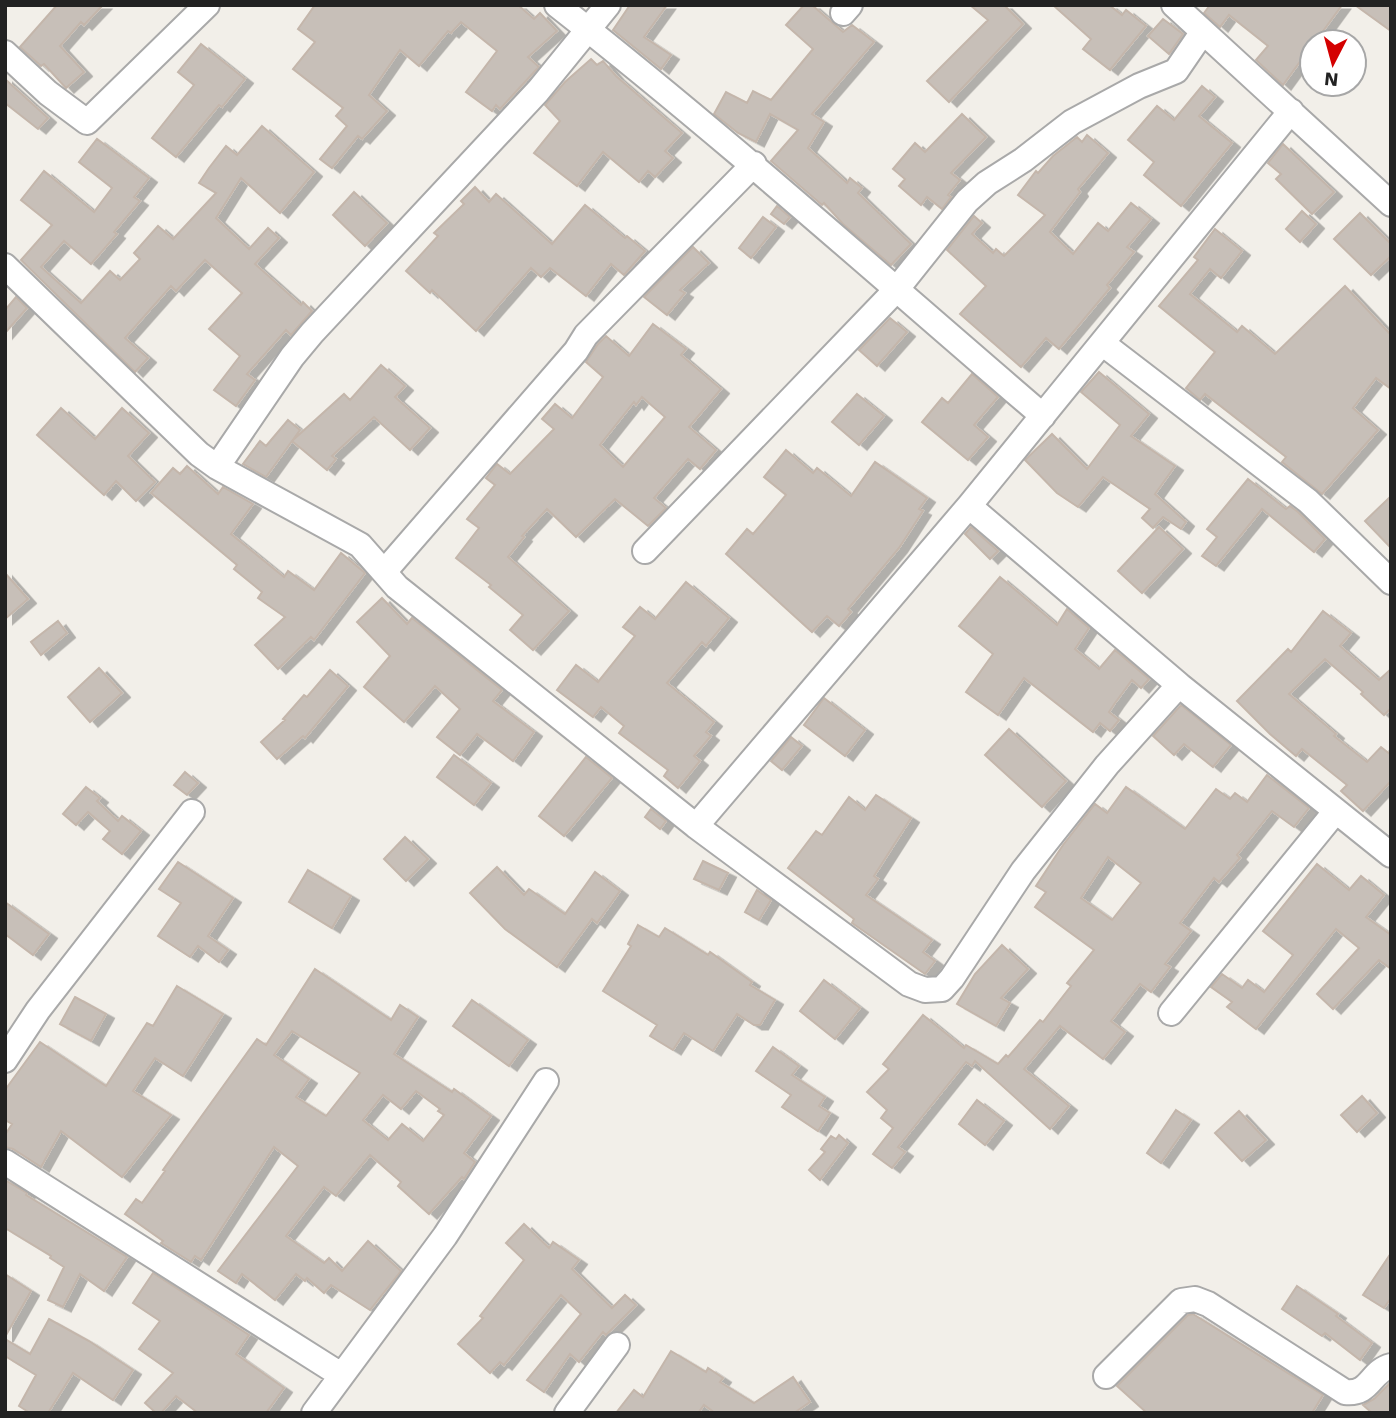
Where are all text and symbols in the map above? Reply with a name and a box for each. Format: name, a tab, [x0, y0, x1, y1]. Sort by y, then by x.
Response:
north arrow	[1298, 28, 1368, 98]
text: N	[1323, 67, 1339, 92]

